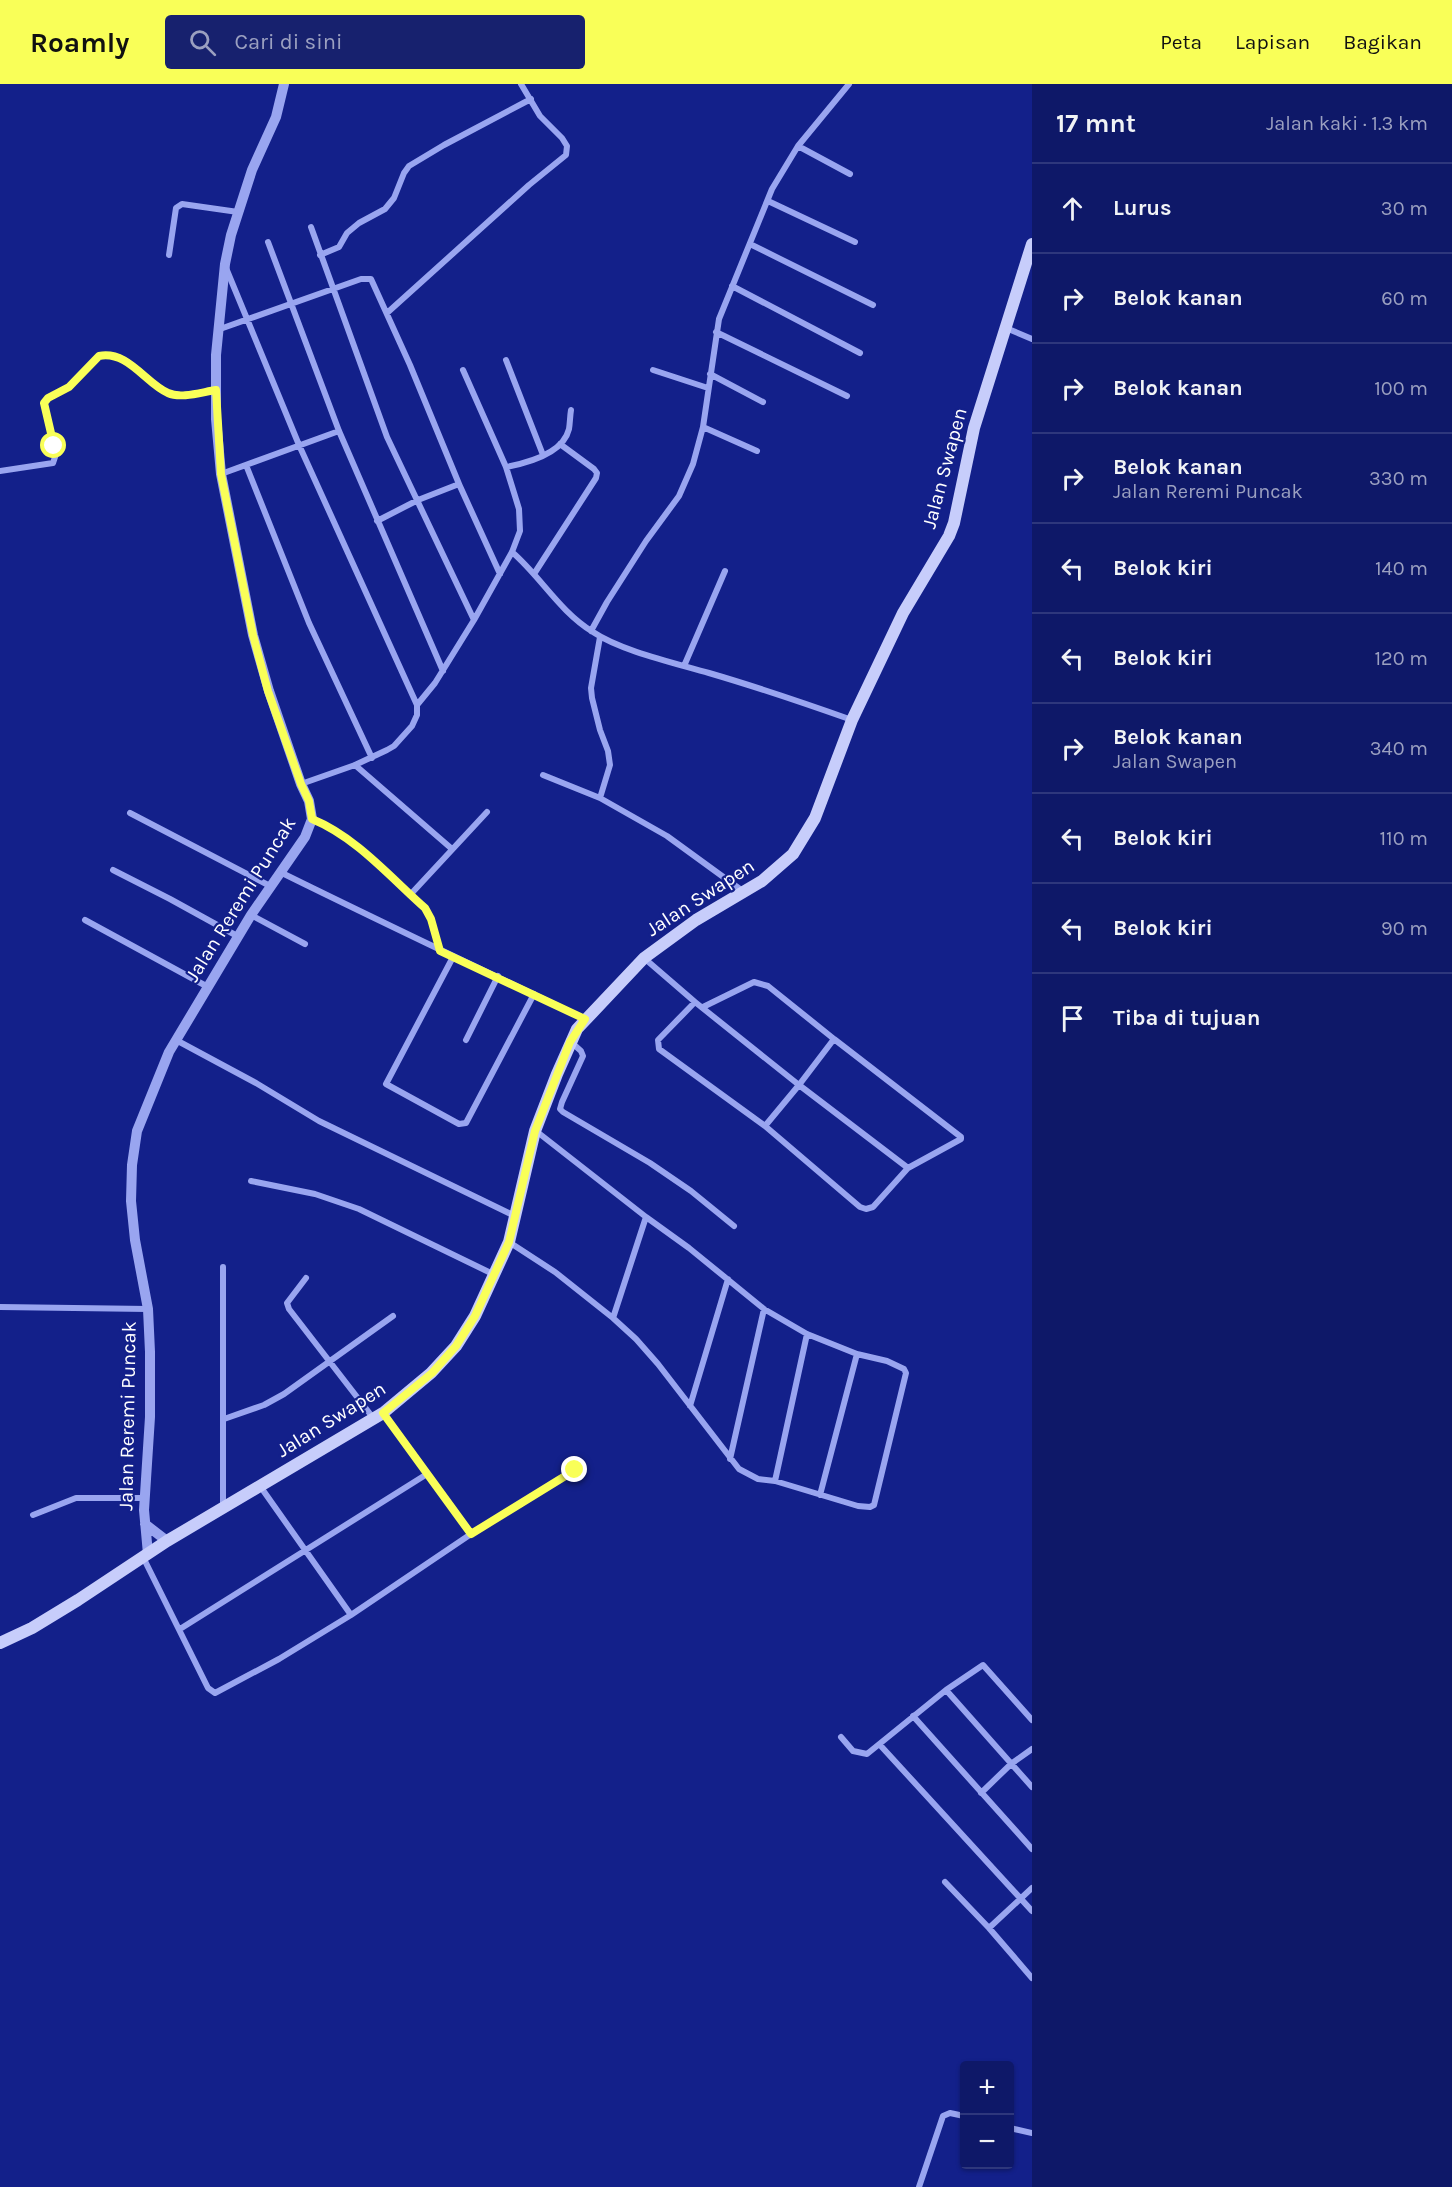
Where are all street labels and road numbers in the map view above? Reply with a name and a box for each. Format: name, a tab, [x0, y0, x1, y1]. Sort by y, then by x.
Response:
street label: Jalan Swapen	[917, 405, 972, 531]
street label: Jalan Reremi Puncak	[180, 813, 300, 986]
street label: Jalan Swapen	[642, 854, 759, 941]
street label: Jalan Reremi Puncak	[114, 1321, 141, 1511]
street label: Jalan Swapen	[273, 1377, 390, 1462]

